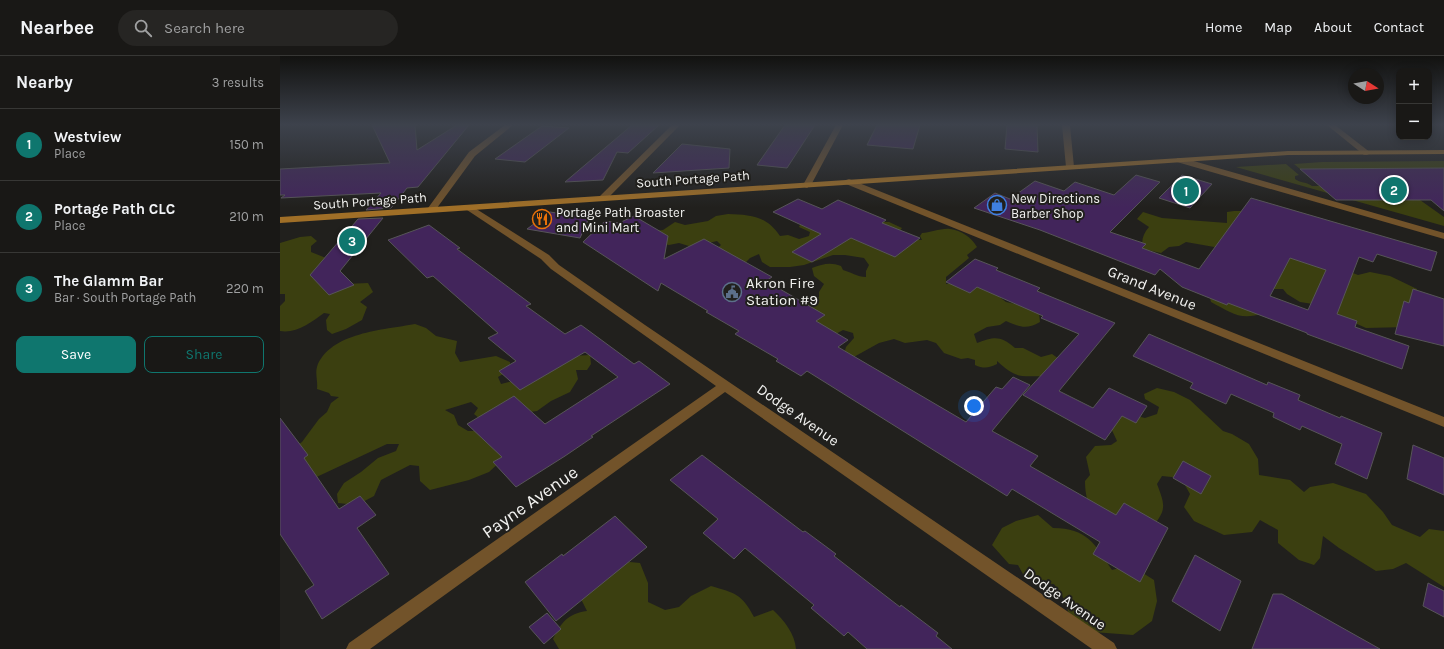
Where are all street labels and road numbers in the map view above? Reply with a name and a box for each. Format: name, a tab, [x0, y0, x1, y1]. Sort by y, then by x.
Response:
street label: South Portage Path	[636, 168, 750, 190]
street label: South Portage Path	[313, 190, 427, 212]
street label: Grand Avenue	[1105, 262, 1199, 314]
street label: Dodge Avenue	[753, 380, 843, 450]
street label: Payne Avenue	[478, 461, 582, 543]
street label: Dodge Avenue	[1020, 564, 1110, 634]

